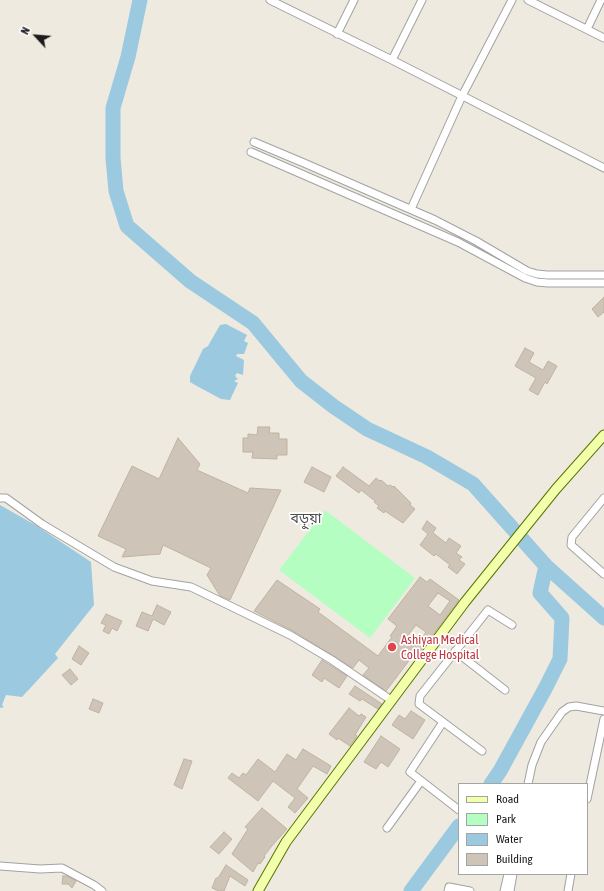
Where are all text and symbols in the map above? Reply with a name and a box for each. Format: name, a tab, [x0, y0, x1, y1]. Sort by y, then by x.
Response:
north arrow	[16, 16, 56, 56]
text: N	[18, 25, 32, 36]
district label: বড়ুয়া	[291, 511, 321, 527]
place label: Ashiyan Medical College Hospital	[401, 632, 479, 663]
marker: Ashiyan Medical College Hospital	[386, 641, 398, 653]
legend	[458, 783, 588, 875]
text: Road	[496, 792, 519, 806]
text: Park	[496, 812, 516, 826]
text: Water	[496, 832, 522, 846]
text: Building	[496, 852, 533, 866]

